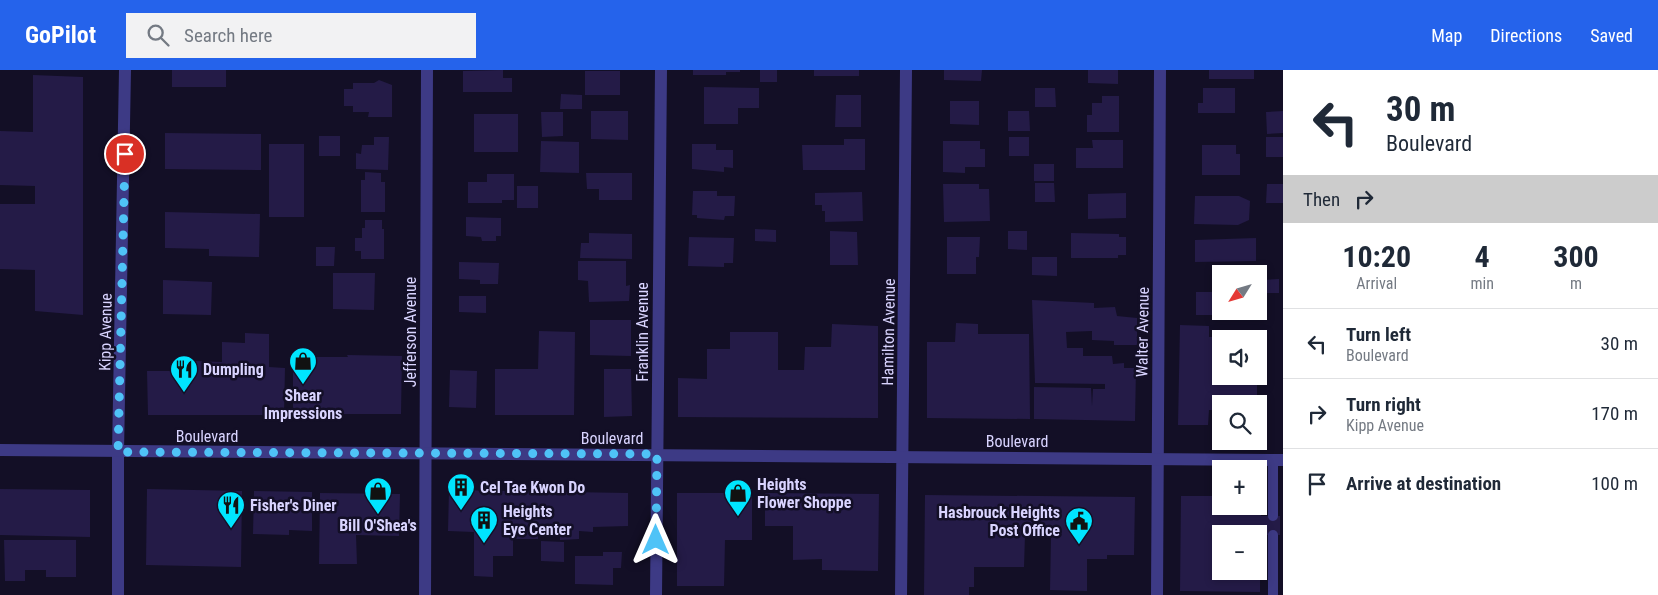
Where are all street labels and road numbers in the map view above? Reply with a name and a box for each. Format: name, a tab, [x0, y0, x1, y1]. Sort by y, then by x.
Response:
street label: Jefferson Avenue	[401, 277, 420, 387]
street label: Hamilton Avenue	[878, 278, 899, 386]
street label: Franklin Avenue	[633, 282, 652, 382]
street label: Walter Avenue	[1132, 287, 1153, 377]
street label: Kipp Avenue	[95, 293, 116, 371]
street label: Boulevard	[176, 427, 238, 446]
street label: Boulevard	[581, 429, 643, 448]
street label: Boulevard	[986, 432, 1048, 451]

